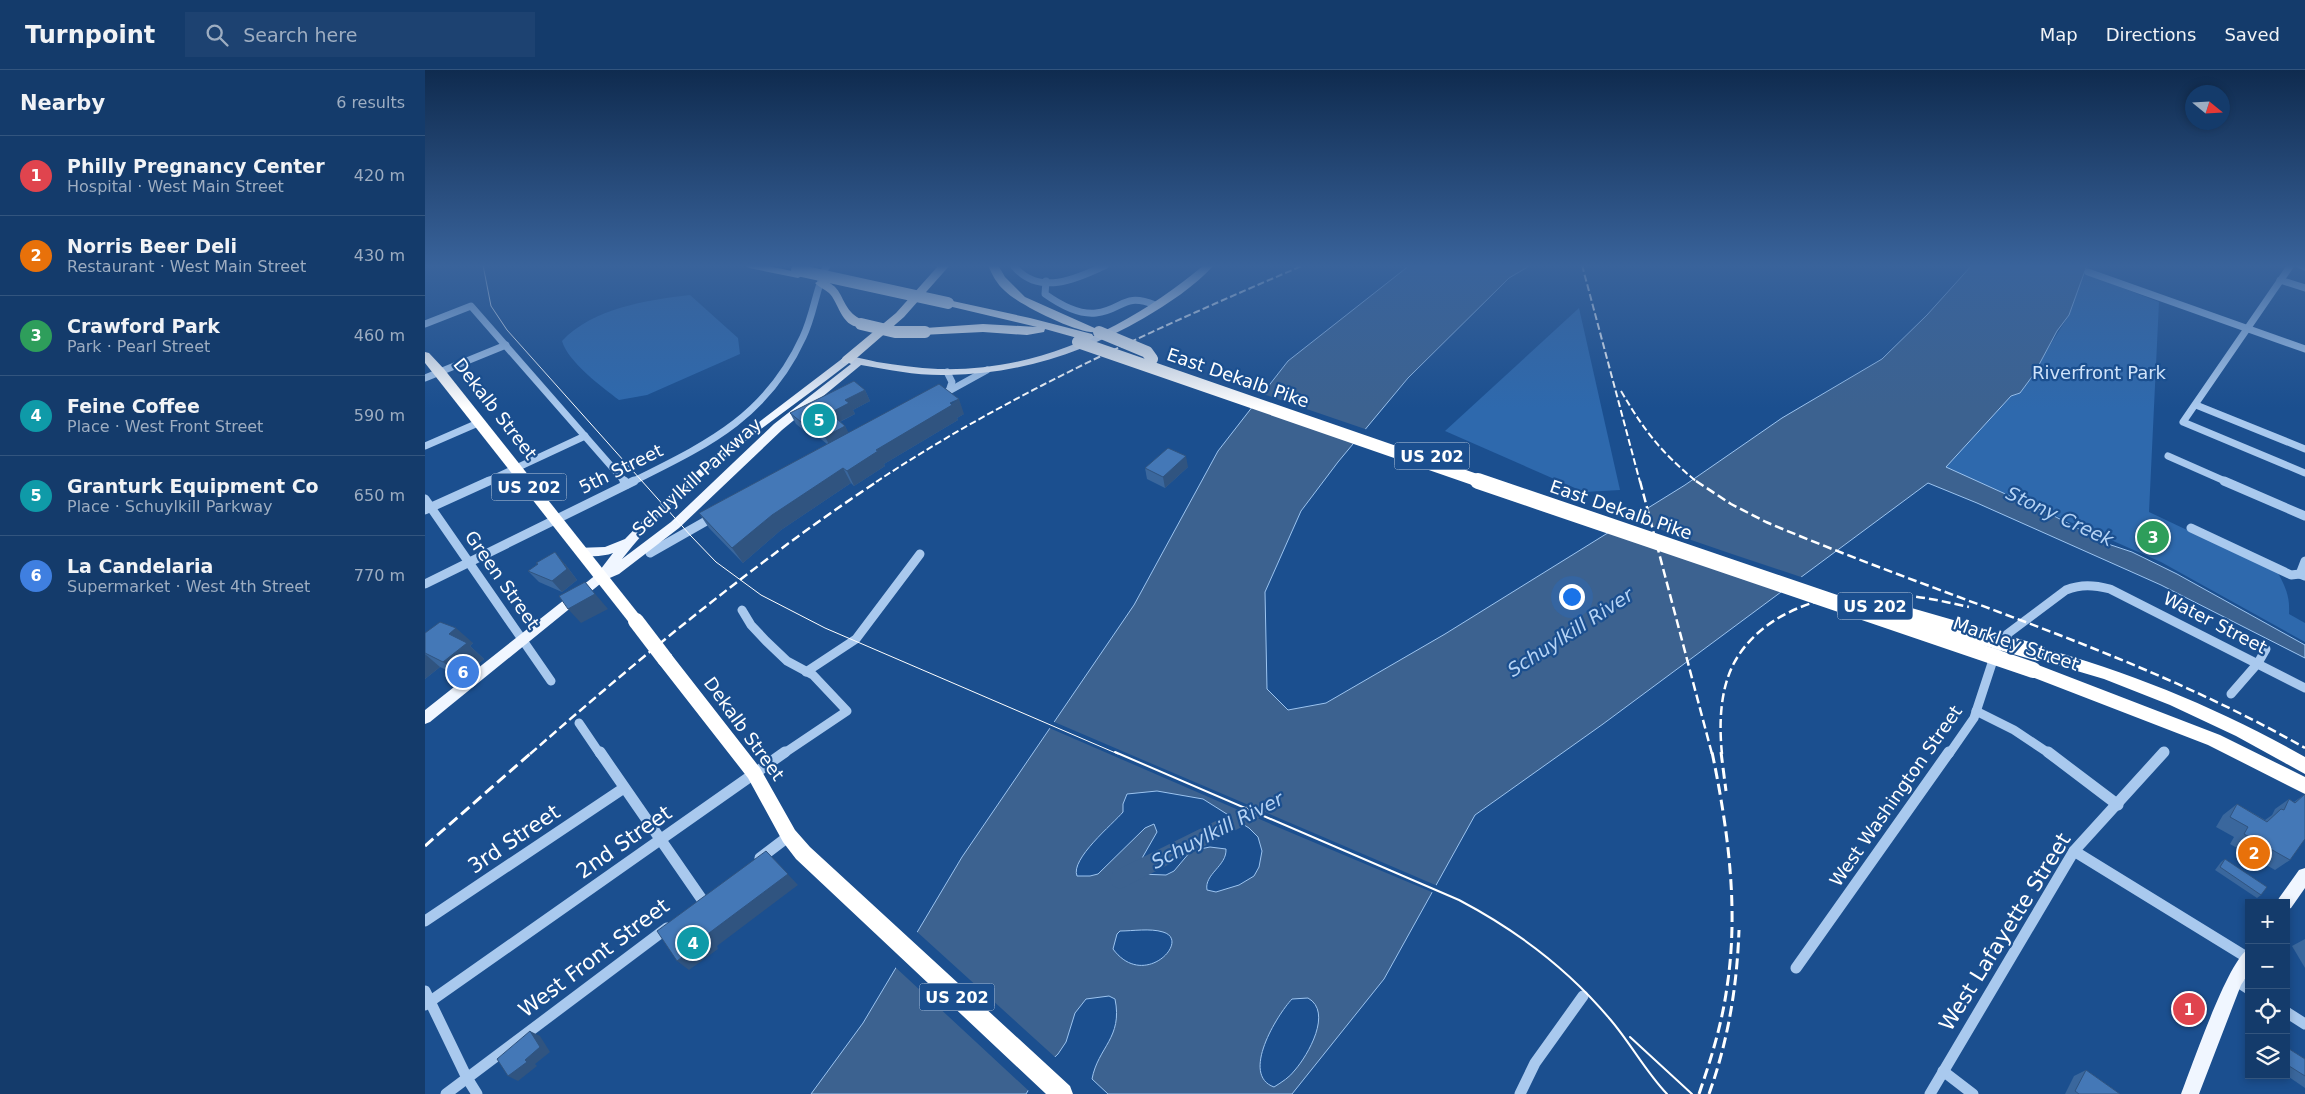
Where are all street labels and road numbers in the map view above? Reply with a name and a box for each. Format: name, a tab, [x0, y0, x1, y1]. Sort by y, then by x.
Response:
street label: East Dekalb Pike	[1164, 343, 1312, 412]
street label: Dekalb Street	[449, 354, 542, 464]
street label: Schuylkill Parkway	[628, 413, 766, 540]
street label: 5th Street	[576, 439, 666, 498]
road number: US 202	[1395, 442, 1469, 470]
road number: US 202	[491, 474, 567, 501]
street label: East Dekalb Pike	[1547, 475, 1695, 544]
street label: Green Street	[461, 527, 544, 633]
street label: Water Street	[2160, 587, 2271, 658]
road number: US 202	[1837, 592, 1913, 620]
street label: Markley Street	[1951, 612, 2082, 675]
street label: Dekalb Street	[700, 673, 789, 785]
street label: West Washington Street	[1825, 701, 1966, 890]
street label: 3rd Street	[464, 800, 564, 878]
street label: 2nd Street	[572, 800, 676, 884]
street label: West Lafayette Street	[1934, 829, 2076, 1035]
street label: West Front Street	[514, 894, 674, 1022]
road number: US 202	[919, 984, 995, 1010]

